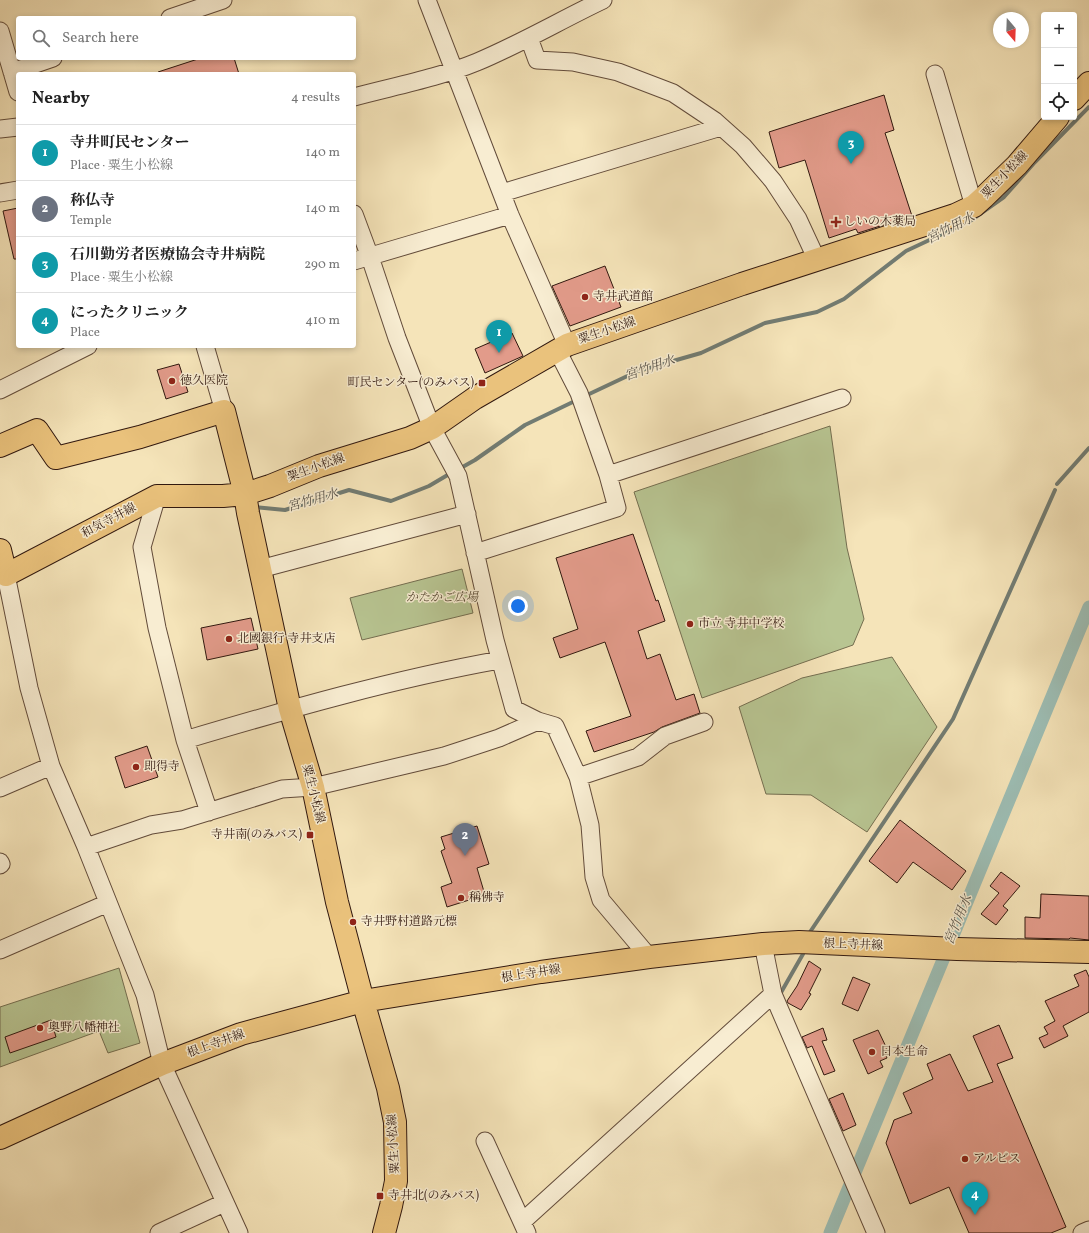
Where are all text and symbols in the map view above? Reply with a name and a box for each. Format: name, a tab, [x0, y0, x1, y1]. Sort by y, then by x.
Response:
north arrow	[993, 12, 1029, 48]
map controls	[1041, 12, 1077, 120]
button: +	[1041, 12, 1077, 48]
search box	[16, 16, 356, 60]
icon: search	[30, 27, 52, 49]
text: Search here	[62, 28, 139, 49]
button: −	[1041, 48, 1077, 84]
button: locate	[1041, 84, 1077, 120]
text: Nearby	[32, 87, 90, 110]
text: 4 results	[291, 89, 340, 107]
pin: 3	[838, 131, 864, 164]
text: 寺井町民センター	[70, 133, 189, 154]
text: 1	[42, 144, 48, 162]
text: 140 m	[306, 144, 340, 162]
street label: 粟生小松線	[978, 148, 1032, 202]
text: Place · 粟生小松線	[70, 157, 173, 175]
text: 称仏寺	[70, 191, 115, 212]
text: 2	[42, 200, 48, 218]
text: 140 m	[306, 200, 340, 218]
water label: 宮竹用水	[924, 208, 980, 249]
text: Temple	[70, 212, 112, 230]
place label: しいの木薬局	[844, 214, 916, 230]
marker: しいの木薬局	[831, 217, 841, 227]
text: 石川勤労者医療協会寺井病院	[70, 245, 265, 266]
text: 3	[42, 256, 48, 274]
text: 290 m	[304, 256, 340, 274]
text: Place · 粟生小松線	[70, 269, 173, 287]
place label: 寺井武道館	[593, 289, 653, 305]
marker: 寺井武道館	[580, 292, 590, 302]
text: にったクリニック	[70, 303, 189, 324]
text: 4	[41, 312, 49, 330]
text: 410 m	[305, 312, 340, 330]
street label: 粟生小松線	[576, 314, 638, 348]
pin: 1	[486, 320, 512, 353]
text: Place	[70, 324, 100, 342]
water label: 宮竹用水	[622, 351, 679, 386]
place label: 徳久医院	[180, 373, 228, 389]
place label: 町民センター(のみバス)	[347, 375, 474, 391]
marker: 徳久医院	[167, 376, 177, 386]
marker: 町民センター(のみバス)	[477, 378, 487, 388]
street label: 粟生小松線	[285, 450, 347, 486]
water label: 宮竹用水	[286, 485, 342, 517]
street label: 和気寺井線	[79, 500, 139, 542]
park label: かたかご広場	[406, 590, 479, 606]
your location	[508, 596, 528, 616]
place label: 市立 寺井中学校	[698, 616, 784, 632]
marker: 市立 寺井中学校	[685, 619, 695, 629]
place label: 北國銀行 寺井支店	[237, 631, 335, 647]
marker: 北國銀行 寺井支店	[224, 634, 234, 644]
place label: 即得寺	[144, 759, 180, 775]
marker: 即得寺	[131, 762, 141, 772]
street label: 粟生小松線	[298, 763, 328, 825]
pin: 2	[452, 823, 478, 856]
place label: 寺井南(のみバス)	[211, 827, 302, 843]
marker: 寺井南(のみバス)	[305, 830, 315, 840]
place label: 稱佛寺	[469, 890, 505, 906]
water label: 宮竹用水	[941, 891, 978, 947]
marker: 稱佛寺	[456, 893, 466, 903]
place label: 寺井野村道路元標	[361, 914, 457, 930]
marker: 寺井野村道路元標	[348, 917, 358, 927]
street label: 根上寺井線	[823, 936, 883, 954]
street label: 根上寺井線	[500, 961, 562, 987]
place label: 奥野八幡神社	[48, 1020, 120, 1036]
marker: 奥野八幡神社	[35, 1023, 45, 1033]
street label: 根上寺井線	[185, 1026, 247, 1062]
place label: 日本生命	[880, 1044, 928, 1060]
marker: 日本生命	[867, 1047, 877, 1057]
street label: 粟生小松線	[384, 1114, 404, 1174]
place label: アルビス	[973, 1151, 1021, 1167]
marker: アルビス	[960, 1154, 970, 1164]
pin: 4	[962, 1182, 988, 1215]
place label: 寺井北(のみバス)	[388, 1188, 479, 1204]
marker: 寺井北(のみバス)	[375, 1191, 385, 1201]

